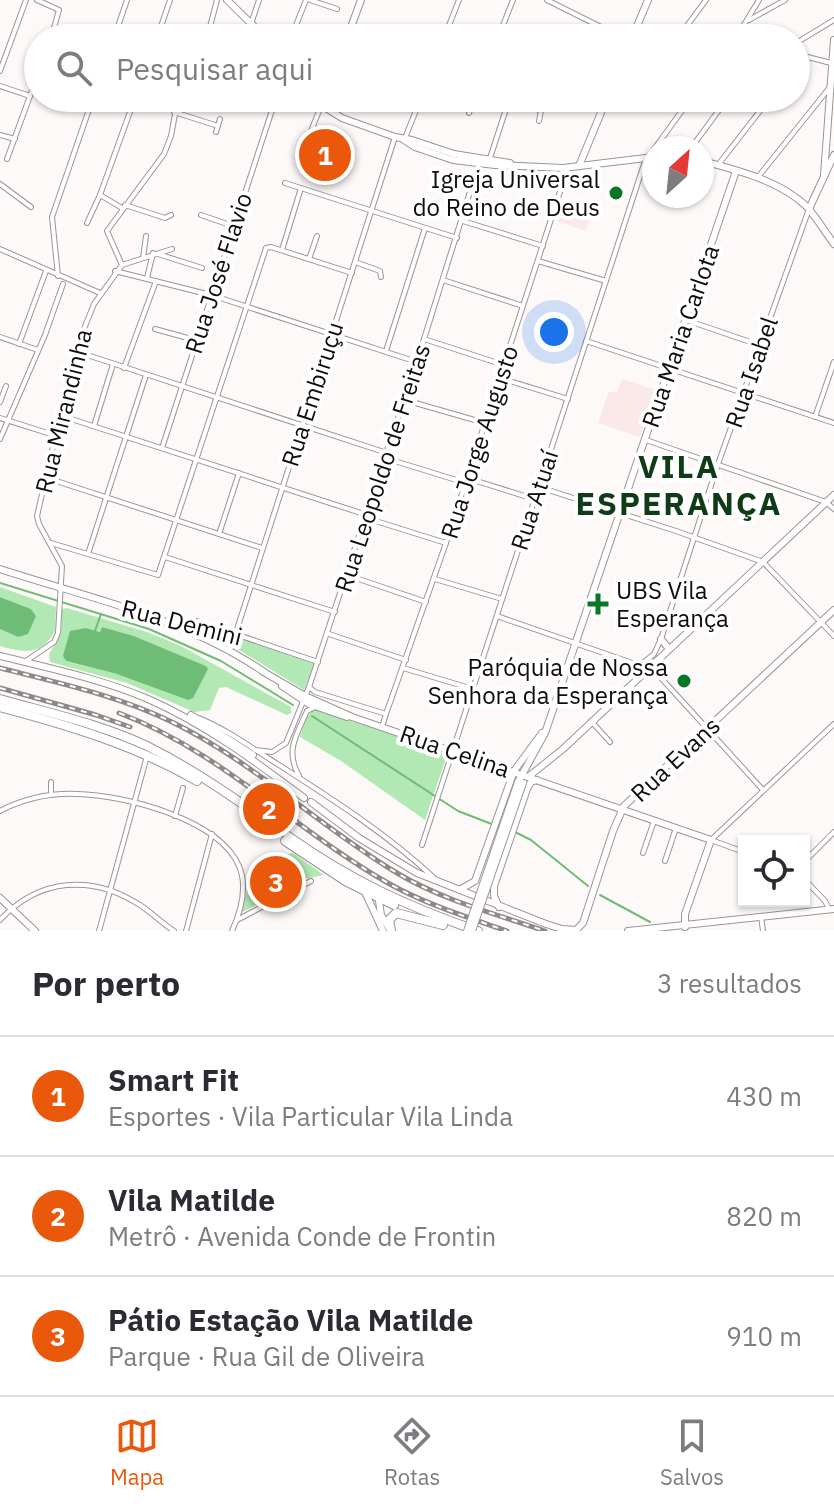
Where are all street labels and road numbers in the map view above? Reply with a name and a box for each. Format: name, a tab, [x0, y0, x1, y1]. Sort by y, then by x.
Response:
street label: Rua José Flavio	[177, 188, 259, 358]
street label: Rua Maria Carlota	[634, 240, 726, 431]
street label: Rua Isabel	[717, 312, 785, 432]
street label: Rua Embiruçu	[274, 317, 350, 471]
street label: Rua Mirandinha	[27, 325, 99, 496]
street label: Rua Leopoldo de Freitas	[327, 340, 437, 596]
street label: Rua Jorge Augusto	[433, 341, 525, 543]
street label: Rua Atuaí	[503, 446, 565, 554]
street label: Rua Demini	[118, 592, 246, 652]
street label: Rua Evans	[623, 709, 727, 809]
street label: Rua Celina	[396, 717, 515, 785]

